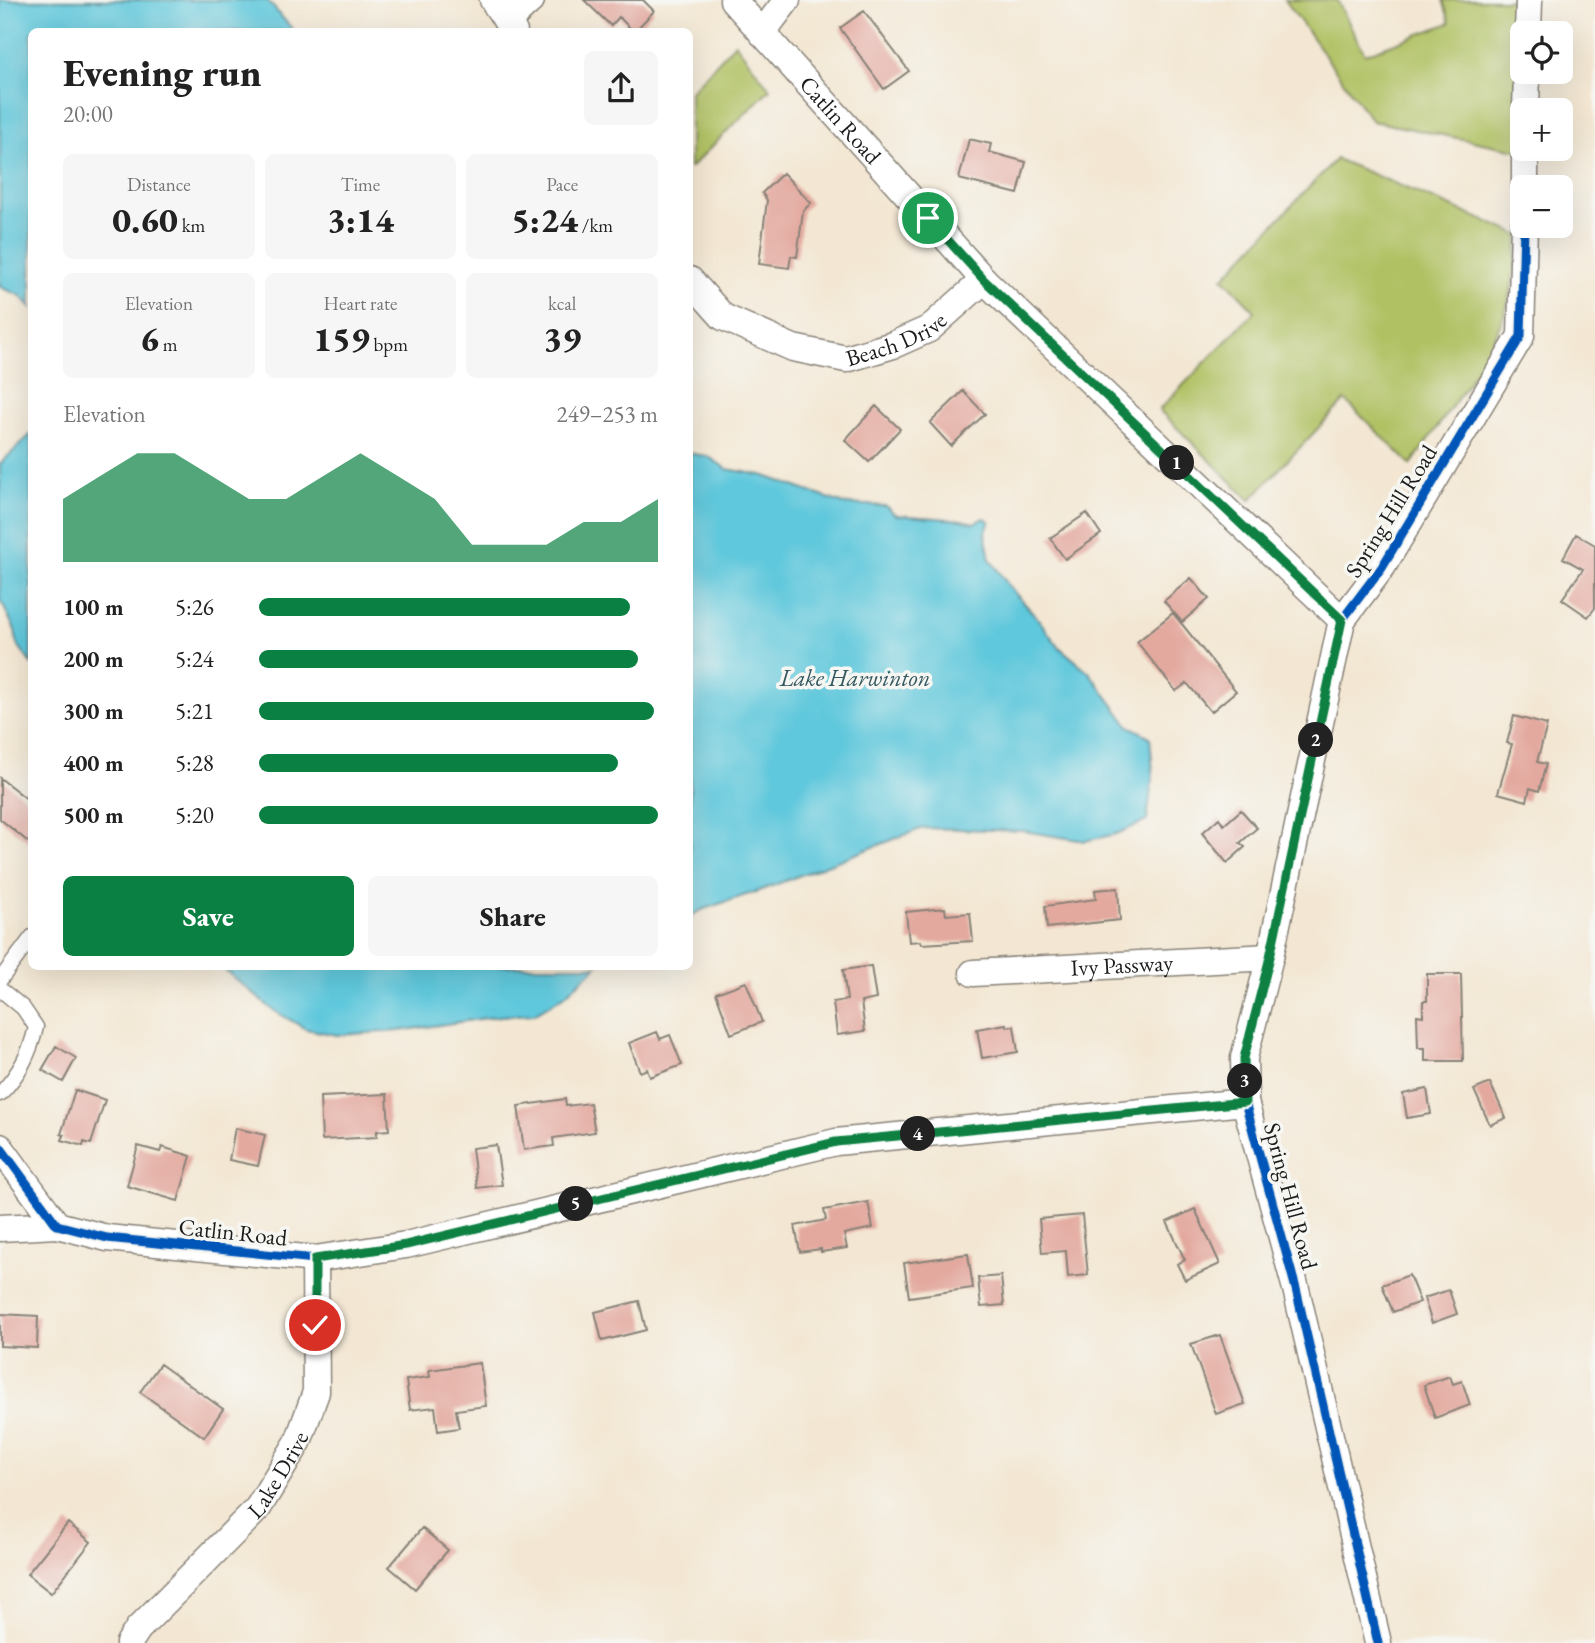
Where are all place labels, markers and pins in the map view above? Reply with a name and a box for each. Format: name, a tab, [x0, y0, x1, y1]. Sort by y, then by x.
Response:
pin	[898, 188, 958, 248]
pin: 1	[1160, 446, 1194, 480]
pin: 2	[1298, 722, 1334, 758]
pin: 3	[1228, 1064, 1262, 1098]
pin: 4	[900, 1116, 936, 1152]
pin: 5	[558, 1186, 594, 1222]
pin	[285, 1295, 345, 1355]

